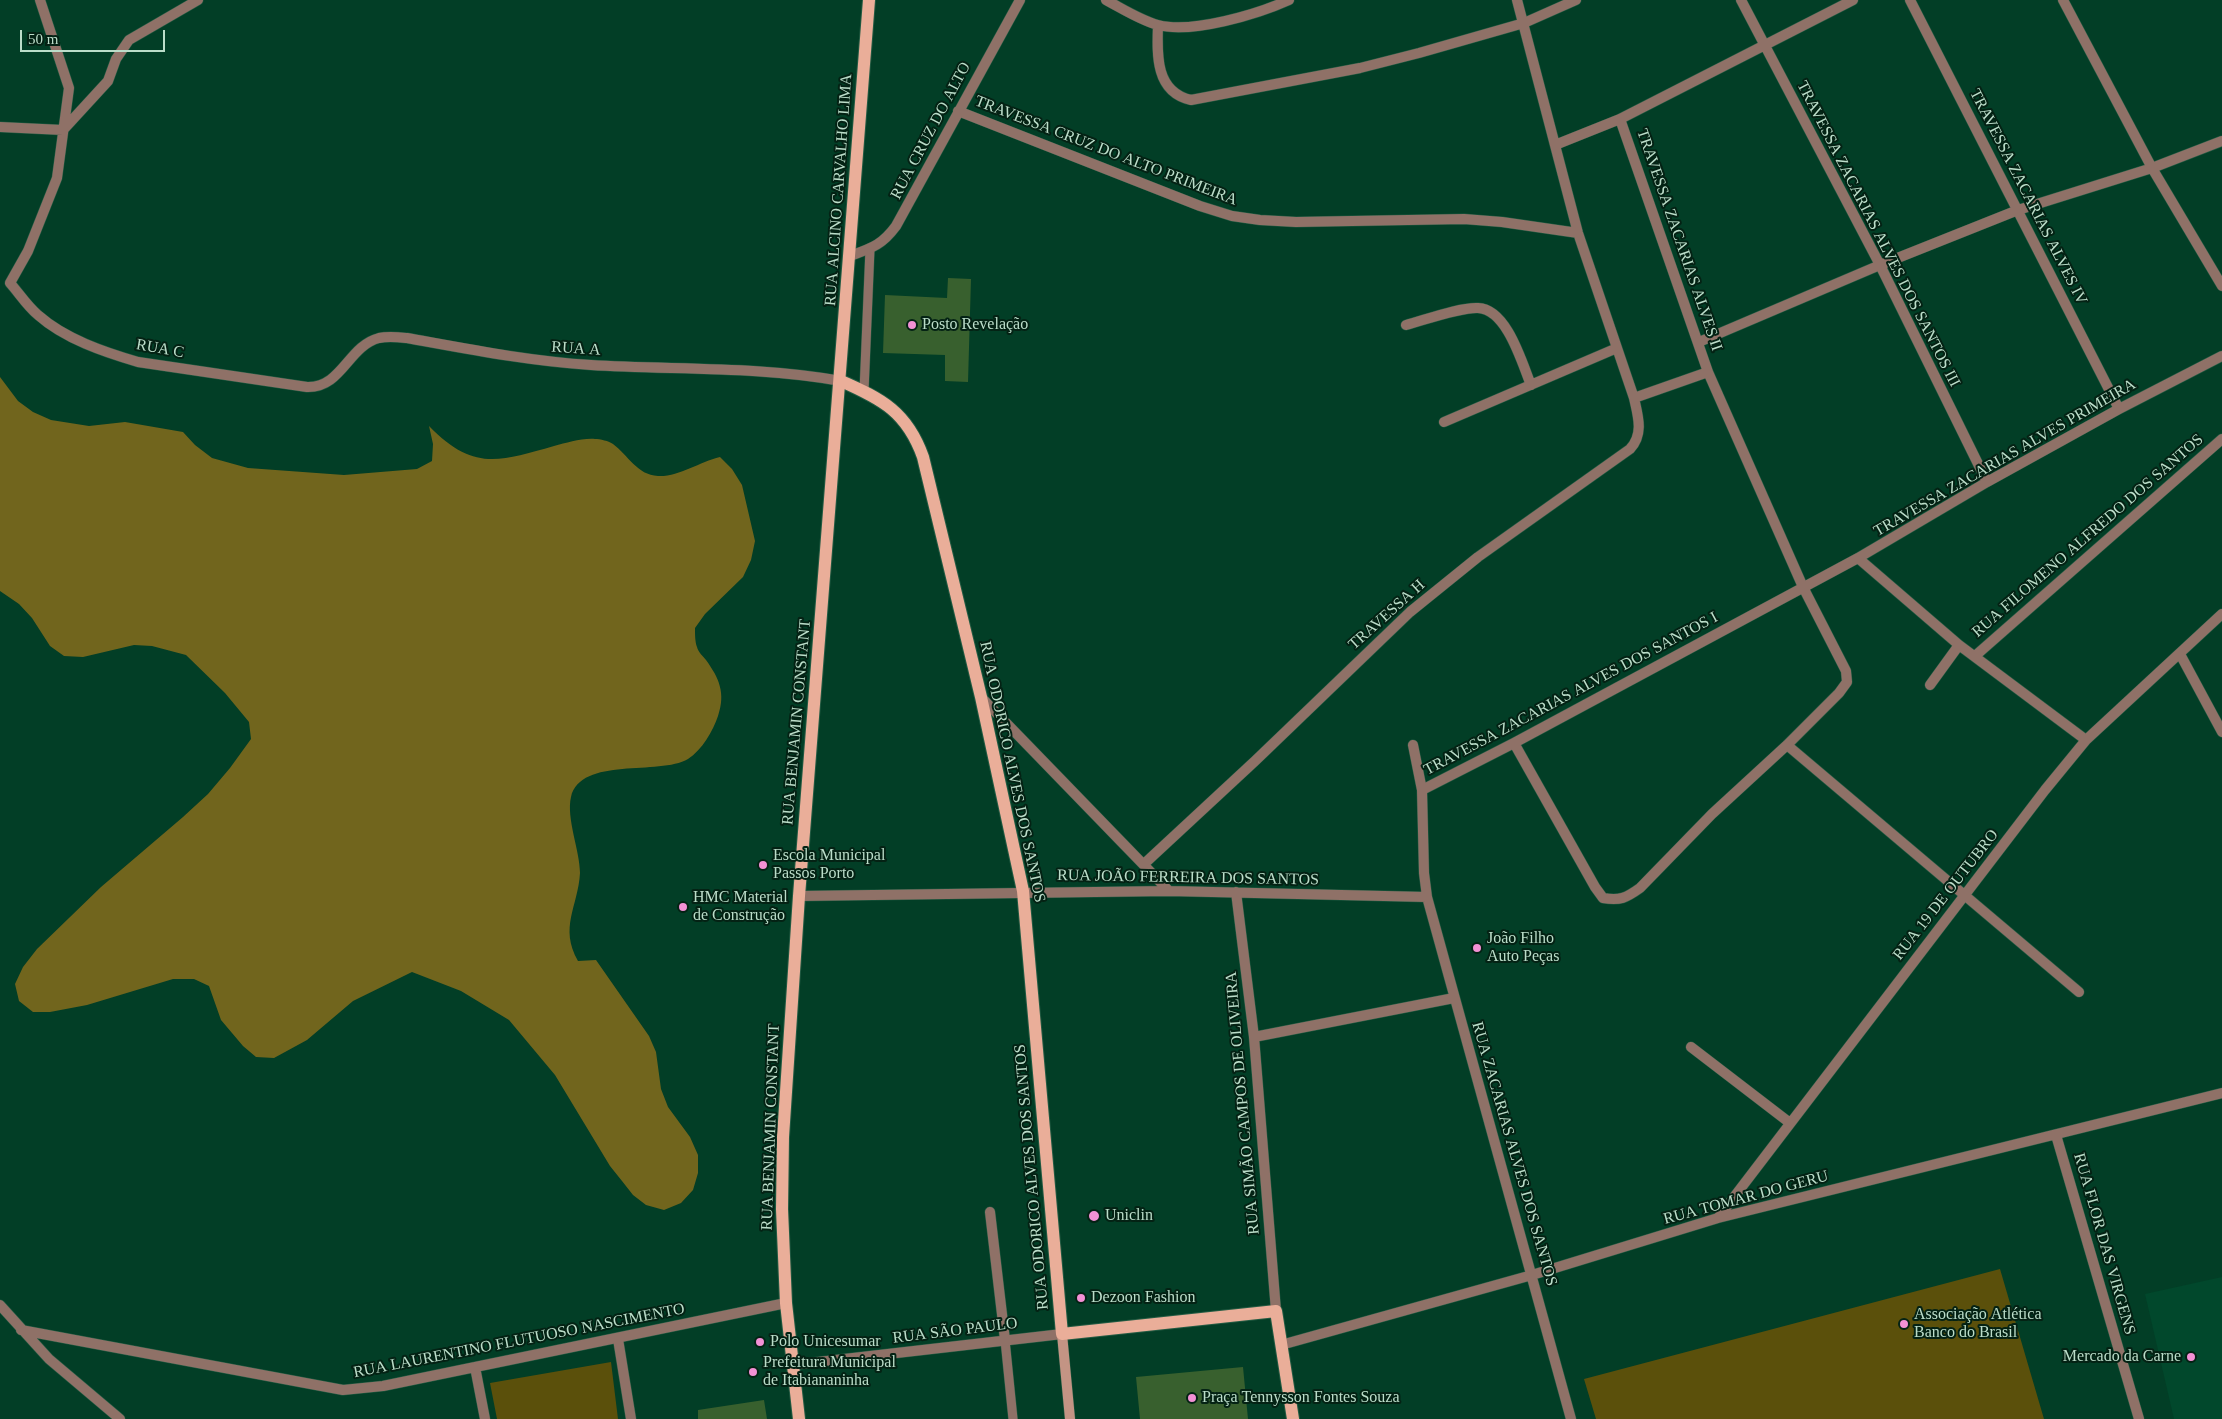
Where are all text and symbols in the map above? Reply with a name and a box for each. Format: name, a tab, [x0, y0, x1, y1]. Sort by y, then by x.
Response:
scale bar	[22, 20, 168, 52]
text: 50 m	[28, 31, 58, 47]
street label: RUA CRUZ DO ALTO	[887, 59, 975, 203]
street label: RUA ALCINO CARVALHO LIMA	[821, 73, 857, 307]
street label: TRAVESSA ZACARIAS ALVES DOS SANTOS III	[1792, 78, 1964, 390]
street label: TRAVESSA ZACARIAS ALVES IV	[1965, 86, 2091, 308]
street label: TRAVESSA CRUZ DO ALTO PRIMEIRA	[972, 92, 1240, 210]
street label: TRAVESSA ZACARIAS ALVES II	[1632, 127, 1726, 353]
place label: Posto Revelação	[922, 315, 1028, 335]
marker: Posto Revelação	[906, 319, 918, 331]
street label: RUA C	[134, 335, 186, 363]
street label: RUA A	[551, 338, 601, 360]
street label: TRAVESSA ZACARIAS ALVES PRIMEIRA	[1871, 375, 2139, 541]
street label: RUA FILOMENO ALFREDO DOS SANTOS	[1968, 430, 2208, 642]
street label: TRAVESSA H	[1345, 576, 1429, 654]
street label: TRAVESSA ZACARIAS ALVES DOS SANTOS I	[1421, 608, 1721, 780]
street label: RUA BENJAMIN CONSTANT	[778, 618, 816, 826]
street label: RUA ODORICO ALVES DOS SANTOS	[975, 640, 1049, 904]
street label: RUA 19 DE OUTUBRO	[1889, 826, 2003, 964]
place label: Escola Municipal Passos Porto	[773, 846, 885, 884]
marker: Escola Municipal Passos Porto	[757, 859, 769, 871]
street label: RUA JOÃO FERREIRA DOS SANTOS	[1057, 866, 1319, 890]
place label: HMC Material de Construção	[693, 888, 788, 926]
marker: HMC Material de Construção	[677, 901, 689, 913]
place label: João Filho Auto Peças	[1487, 929, 1559, 967]
marker: João Filho Auto Peças	[1471, 942, 1483, 954]
street label: RUA SIMÃO CAMPOS DE OLIVEIRA	[1222, 971, 1264, 1235]
street label: RUA ZACARIAS ALVES DOS SANTOS	[1467, 1020, 1561, 1288]
street label: RUA BENJAMIN CONSTANT	[758, 1023, 784, 1231]
street label: RUA ODORICO ALVES DOS SANTOS	[1011, 1043, 1053, 1311]
street label: RUA FLOR DAS VIRGENS	[2069, 1151, 2139, 1337]
street label: RUA TOMAR DO GERU	[1661, 1167, 1831, 1229]
place label: Uniclin	[1105, 1206, 1153, 1226]
marker: Uniclin	[1087, 1209, 1101, 1223]
place label: Dezoon Fashion	[1091, 1288, 1195, 1308]
marker: Dezoon Fashion	[1075, 1292, 1087, 1304]
street label: RUA LAURENTINO FLUTUOSO NASCIMENTO	[352, 1299, 686, 1383]
place label: Associação Atlética Banco do Brasil	[1914, 1305, 2042, 1343]
street label: RUA SÃO PAULO	[891, 1314, 1019, 1348]
marker: Associação Atlética Banco do Brasil	[1898, 1318, 1910, 1330]
place label: Polo Unicesumar	[770, 1332, 881, 1352]
marker: Polo Unicesumar	[754, 1336, 766, 1348]
place label: Mercado da Carne	[2063, 1347, 2181, 1367]
marker: Mercado da Carne	[2185, 1351, 2197, 1363]
place label: Prefeitura Municipal de Itabiananinha	[763, 1353, 896, 1391]
marker: Prefeitura Municipal de Itabiananinha	[747, 1366, 759, 1378]
place label: Praça Tennysson Fontes Souza	[1202, 1388, 1400, 1408]
marker: Praça Tennysson Fontes Souza	[1186, 1392, 1198, 1404]

